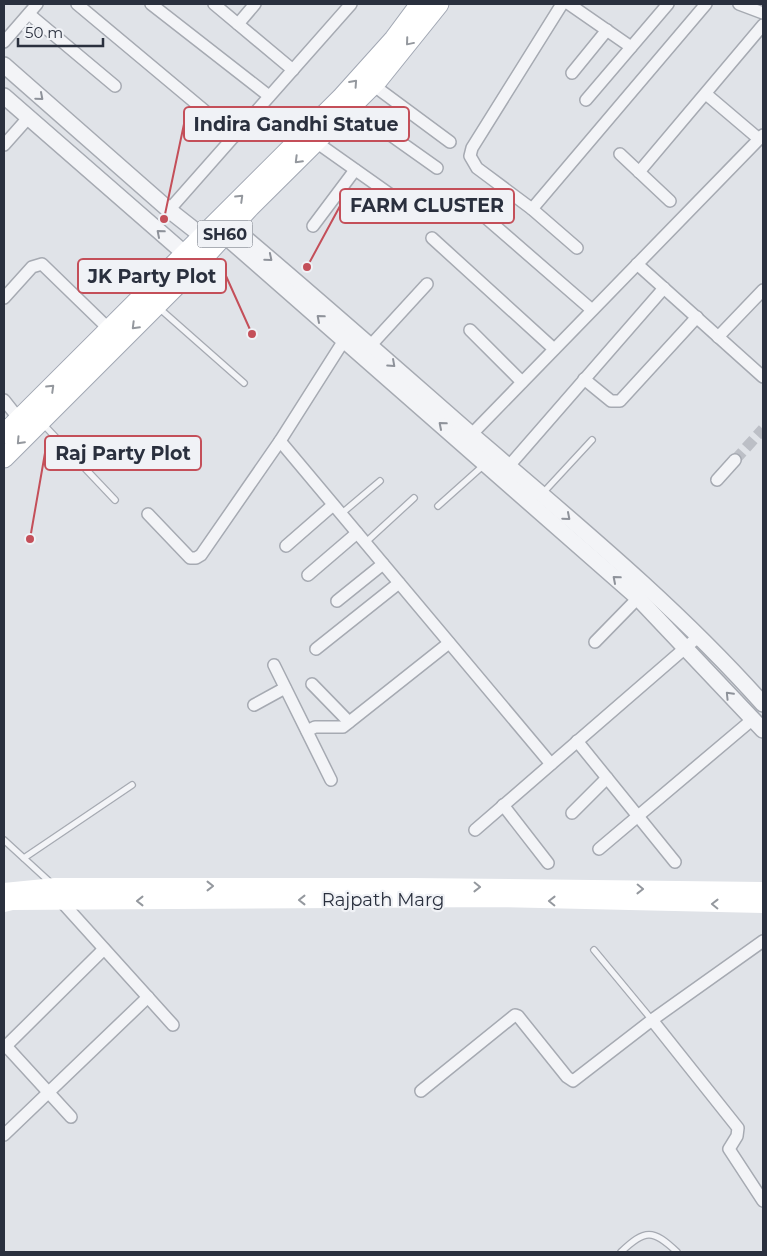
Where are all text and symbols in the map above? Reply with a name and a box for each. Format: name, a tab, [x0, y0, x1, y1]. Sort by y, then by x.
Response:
scale bar	[18, 15, 102, 47]
text: 50 m	[25, 23, 63, 42]
one-way arrow	[406, 37, 415, 46]
one-way arrow	[348, 80, 357, 89]
one-way arrow	[35, 91, 44, 100]
callout: Indira Gandhi Statue	[184, 107, 409, 141]
text: Indira Gandhi Statue	[194, 113, 398, 136]
one-way arrow	[295, 155, 304, 164]
callout: FARM CLUSTER	[340, 189, 514, 223]
text: FARM CLUSTER	[350, 194, 504, 217]
one-way arrow	[234, 195, 243, 204]
road number: SH60	[198, 220, 252, 248]
one-way arrow	[157, 230, 166, 238]
one-way arrow	[263, 253, 272, 261]
callout: JK Party Plot	[78, 259, 226, 293]
text: JK Party Plot	[87, 265, 216, 288]
one-way arrow	[316, 315, 325, 324]
one-way arrow	[132, 320, 141, 329]
one-way arrow	[387, 358, 396, 367]
one-way arrow	[45, 385, 54, 394]
one-way arrow	[438, 422, 447, 431]
one-way arrow	[17, 435, 26, 444]
callout: Raj Party Plot	[45, 436, 201, 470]
text: Raj Party Plot	[55, 442, 191, 465]
one-way arrow	[562, 511, 571, 520]
one-way arrow	[613, 576, 622, 585]
one-way arrow	[726, 692, 735, 701]
one-way arrow	[206, 881, 214, 891]
one-way arrow	[474, 882, 481, 892]
one-way arrow	[636, 884, 644, 894]
street label: Rajpath Marg	[322, 889, 444, 911]
one-way arrow	[298, 895, 306, 905]
one-way arrow	[548, 895, 556, 906]
one-way arrow	[135, 896, 143, 906]
one-way arrow	[710, 899, 718, 909]

